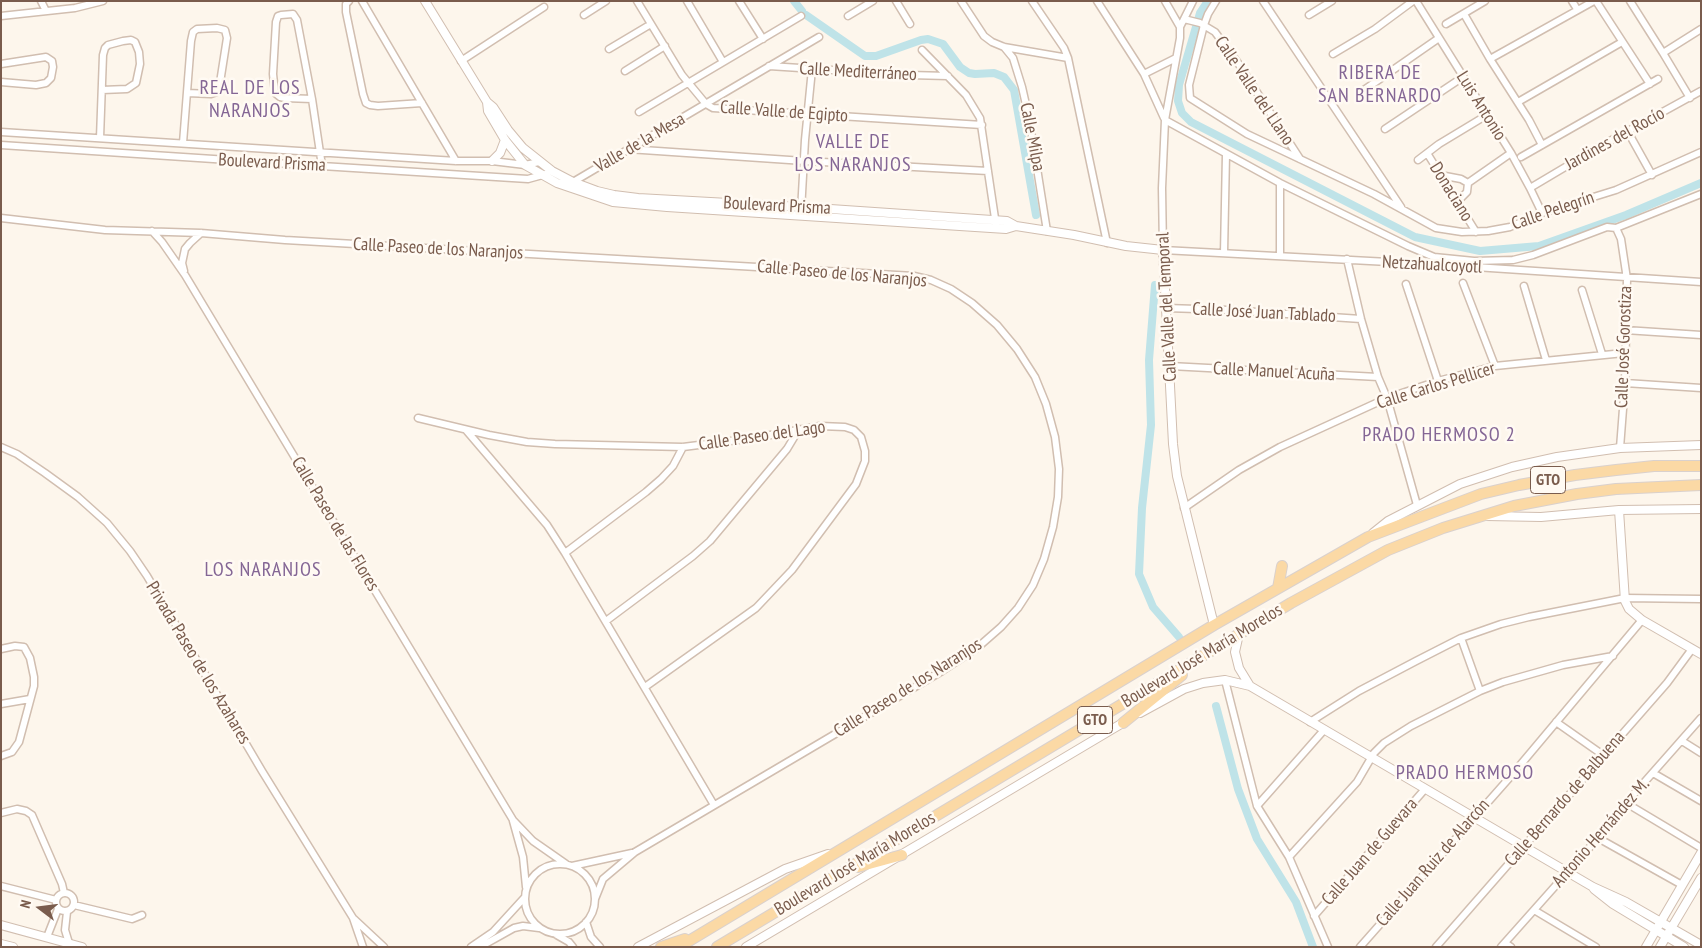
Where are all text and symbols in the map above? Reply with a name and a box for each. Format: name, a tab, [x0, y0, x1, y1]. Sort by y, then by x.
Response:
street label: Calle Valle del Llano	[1210, 32, 1298, 150]
street label: Calle Mediterráneo	[799, 58, 917, 86]
district label: RIBERA DE SAN BERNARDO	[1317, 61, 1443, 108]
street label: Luis Antonio	[1451, 67, 1511, 145]
district label: REAL DE LOS NARANJOS	[198, 76, 302, 123]
street label: Calle Valle de Egipto	[719, 97, 849, 127]
street label: Calle Milpa	[1015, 101, 1049, 173]
street label: Jardines del Rocío	[1561, 103, 1669, 175]
street label: Valle de la Mesa	[591, 108, 689, 178]
district label: VALLE DE LOS NARANJOS	[793, 130, 913, 177]
street label: Boulevard Prisma	[218, 149, 326, 177]
street label: Donaciano	[1424, 158, 1478, 226]
street label: Calle Pelegrín	[1509, 187, 1597, 235]
street label: Boulevard Prisma	[723, 192, 831, 220]
street label: Calle Valle del Temporal	[1152, 232, 1182, 382]
street label: Calle Paseo de los Naranjos	[352, 234, 524, 264]
street label: Netzahualcoyotl	[1381, 252, 1483, 278]
street label: Calle Paseo de los Naranjos	[756, 256, 928, 292]
street label: Calle José Gorostiza	[1611, 286, 1637, 408]
street label: Calle José Juan Tablado	[1192, 298, 1336, 328]
street label: Calle Manuel Acuña	[1212, 358, 1336, 386]
street label: Calle Carlos Pellicer	[1374, 358, 1498, 414]
street label: Calle Paseo del Lago	[697, 416, 827, 456]
district label: PRADO HERMOSO 2	[1360, 423, 1518, 447]
street label: Calle Paseo de las Flores	[286, 453, 384, 595]
road number: GTO	[1530, 466, 1566, 494]
district label: LOS NARANJOS	[203, 558, 323, 582]
street label: Privada Paseo de los Azahares	[141, 578, 255, 748]
street label: Boulevard José María Morelos	[1118, 599, 1286, 713]
street label: Calle Paseo de los Naranjos	[830, 634, 986, 742]
road number: GTO	[1078, 706, 1112, 734]
street label: Calle Bernardo de Balbuena	[1500, 727, 1630, 871]
district label: PRADO HERMOSO	[1394, 761, 1536, 785]
street label: Antonio Hernández M.	[1548, 774, 1654, 892]
street label: Calle Juan de Guevara	[1318, 794, 1422, 910]
street label: Calle Juan Ruiz de Alarcón	[1372, 795, 1494, 931]
street label: Boulevard José María Morelos	[771, 807, 939, 921]
north arrow	[15, 883, 65, 933]
text: N	[16, 898, 35, 910]

